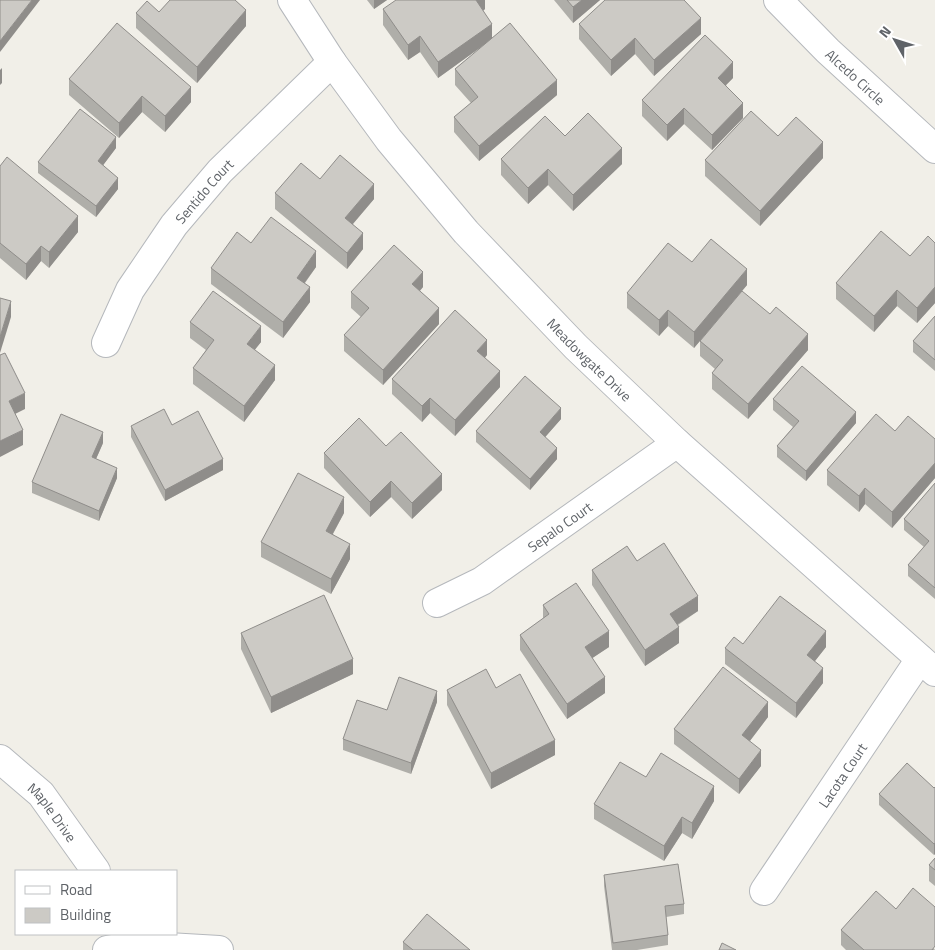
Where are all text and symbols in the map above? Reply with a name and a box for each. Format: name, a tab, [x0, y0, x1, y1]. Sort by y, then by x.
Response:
north arrow	[870, 15, 920, 65]
text: N	[873, 21, 896, 42]
street label: Alcedo Circle	[821, 43, 890, 109]
street label: Sentido Court	[169, 153, 238, 228]
street label: Meadowgate Drive	[543, 313, 637, 406]
street label: Sepalo Court	[523, 496, 596, 556]
street label: Lacota Court	[813, 738, 872, 811]
street label: Maple Drive	[24, 777, 82, 846]
legend	[15, 870, 178, 935]
text: Road	[60, 878, 92, 901]
text: Building	[60, 903, 111, 926]

